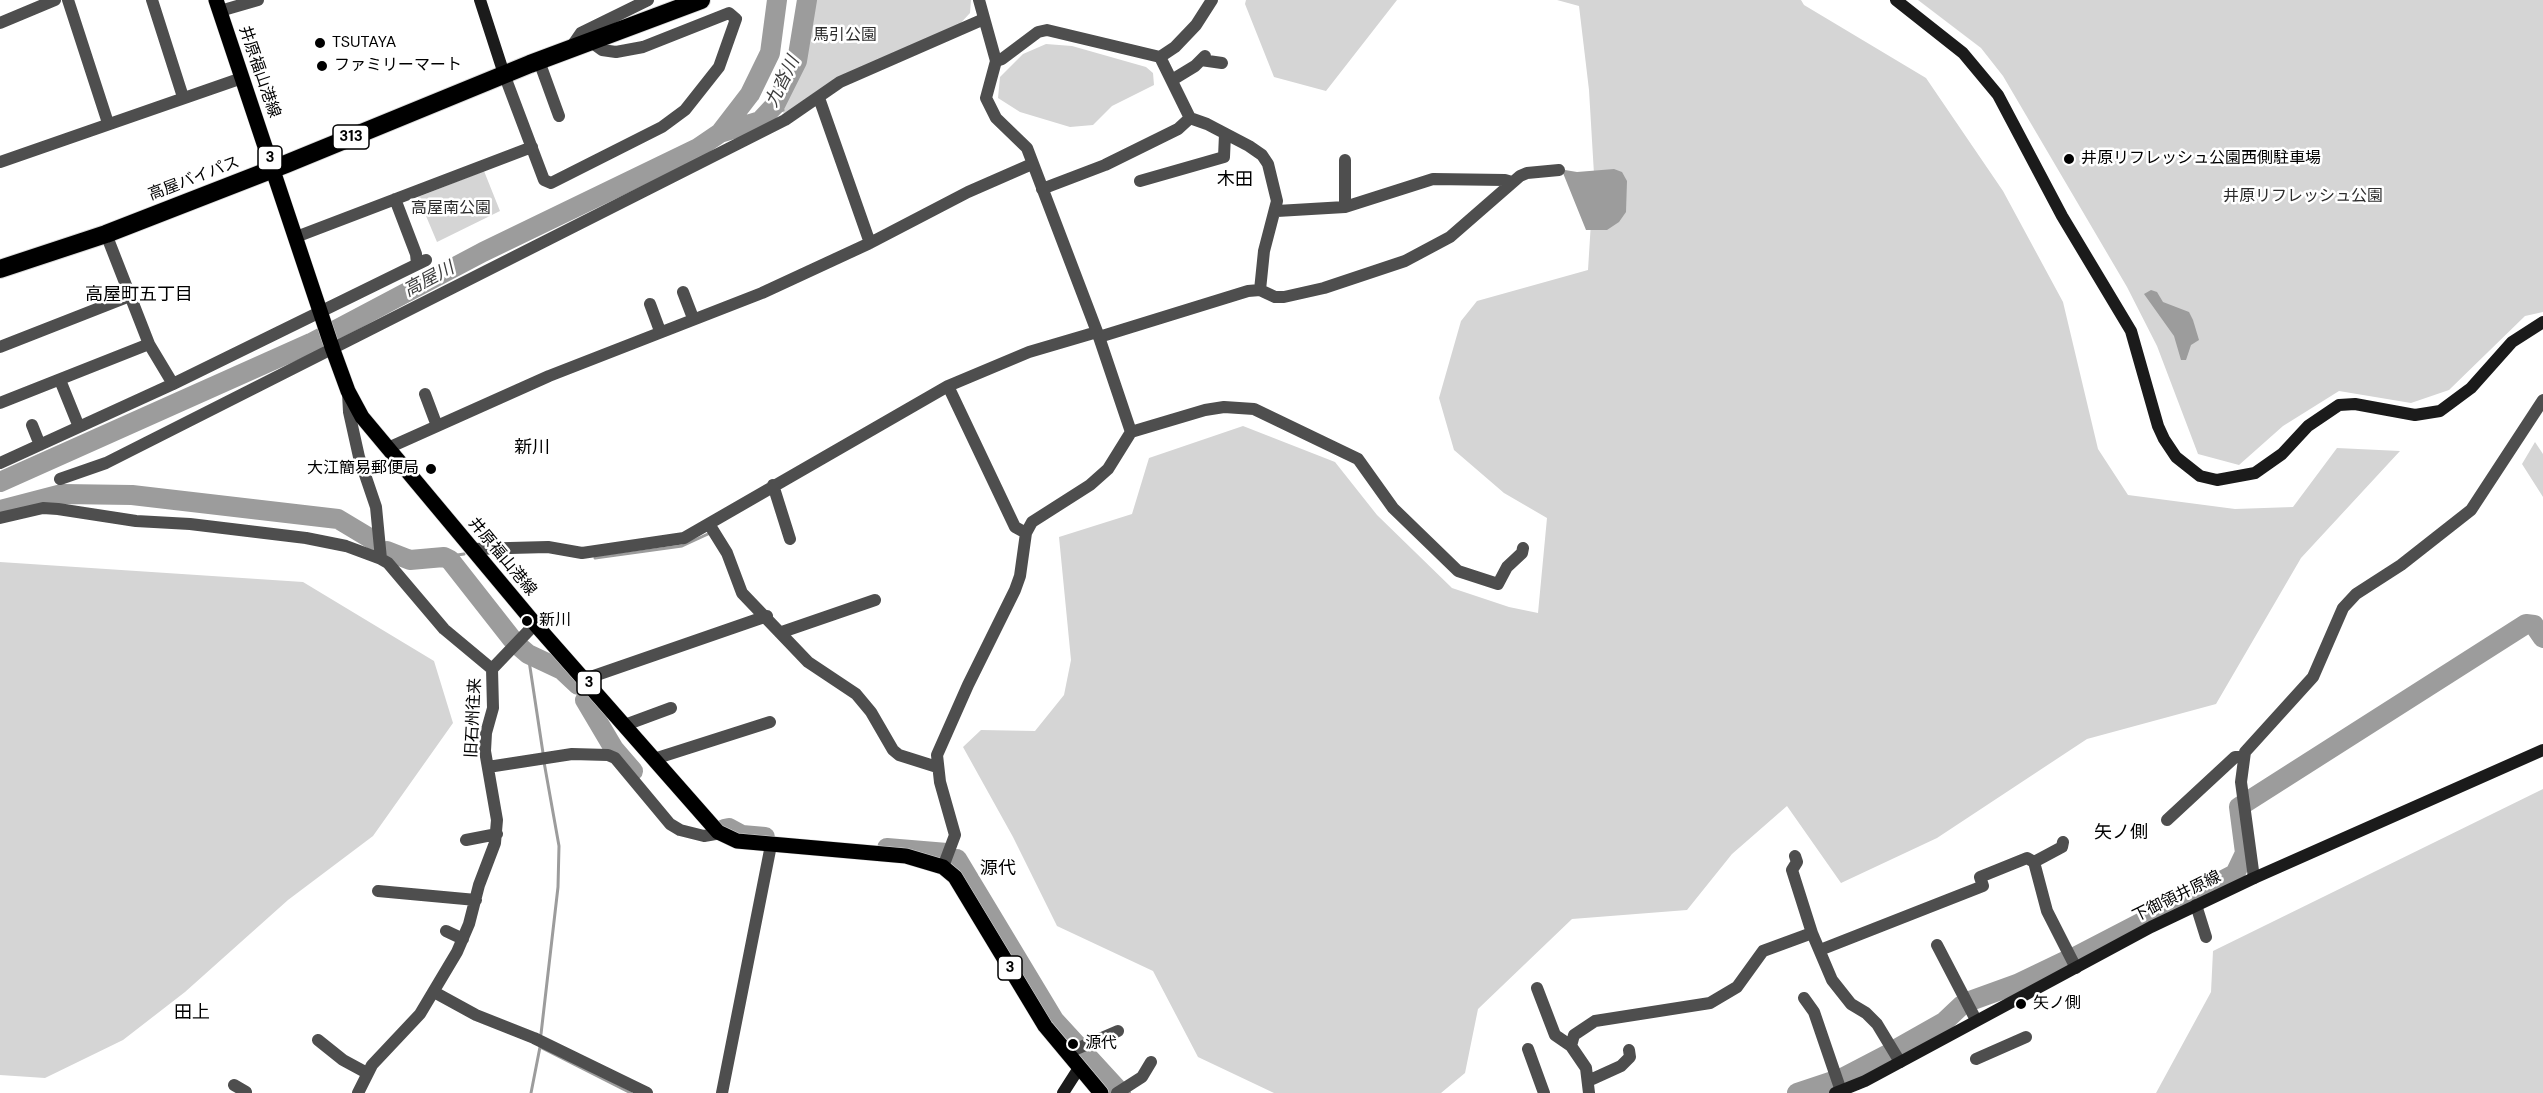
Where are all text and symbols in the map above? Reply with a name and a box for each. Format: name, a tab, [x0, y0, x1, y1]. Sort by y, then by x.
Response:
street label: 井原福山港線	[234, 23, 284, 121]
park label: 馬引公園	[813, 26, 877, 46]
place label: TSUTAYA	[332, 33, 396, 53]
marker: TSUTAYA	[313, 36, 327, 50]
water label: 九沓川	[761, 53, 805, 111]
place label: ファミリーマート	[334, 56, 462, 76]
marker: ファミリーマート	[315, 59, 329, 73]
road number: 313	[333, 125, 369, 149]
road number: 3	[258, 146, 282, 170]
place label: 井原リフレッシュ公園西側駐車場	[2081, 149, 2321, 169]
marker: 井原リフレッシュ公園西側駐車場	[2062, 152, 2076, 166]
street label: 高屋バイパス	[146, 153, 242, 205]
district label: 木田	[1217, 169, 1253, 191]
park label: 井原リフレッシュ公園	[2223, 187, 2383, 207]
park label: 高屋南公園	[411, 199, 491, 219]
water label: 高屋川	[400, 258, 458, 302]
district label: 高屋町五丁目	[85, 284, 193, 306]
district label: 新川	[514, 437, 550, 459]
place label: 大江簡易郵便局	[307, 459, 419, 479]
marker: 大江簡易郵便局	[424, 462, 438, 476]
street label: 井原福山港線	[464, 514, 540, 600]
place label: 新川	[539, 611, 571, 631]
marker: 新川	[520, 614, 534, 628]
road number: 3	[577, 671, 601, 695]
street label: 旧石州往来	[462, 678, 486, 758]
district label: 矢ノ側	[2094, 822, 2148, 844]
district label: 源代	[980, 858, 1016, 880]
street label: 下御領井原線	[2130, 867, 2224, 927]
road number: 3	[998, 956, 1022, 980]
place label: 矢ノ側	[2033, 994, 2081, 1014]
marker: 矢ノ側	[2014, 997, 2028, 1011]
district label: 田上	[174, 1002, 210, 1024]
place label: 源代	[1085, 1034, 1117, 1054]
marker: 源代	[1066, 1037, 1080, 1051]

